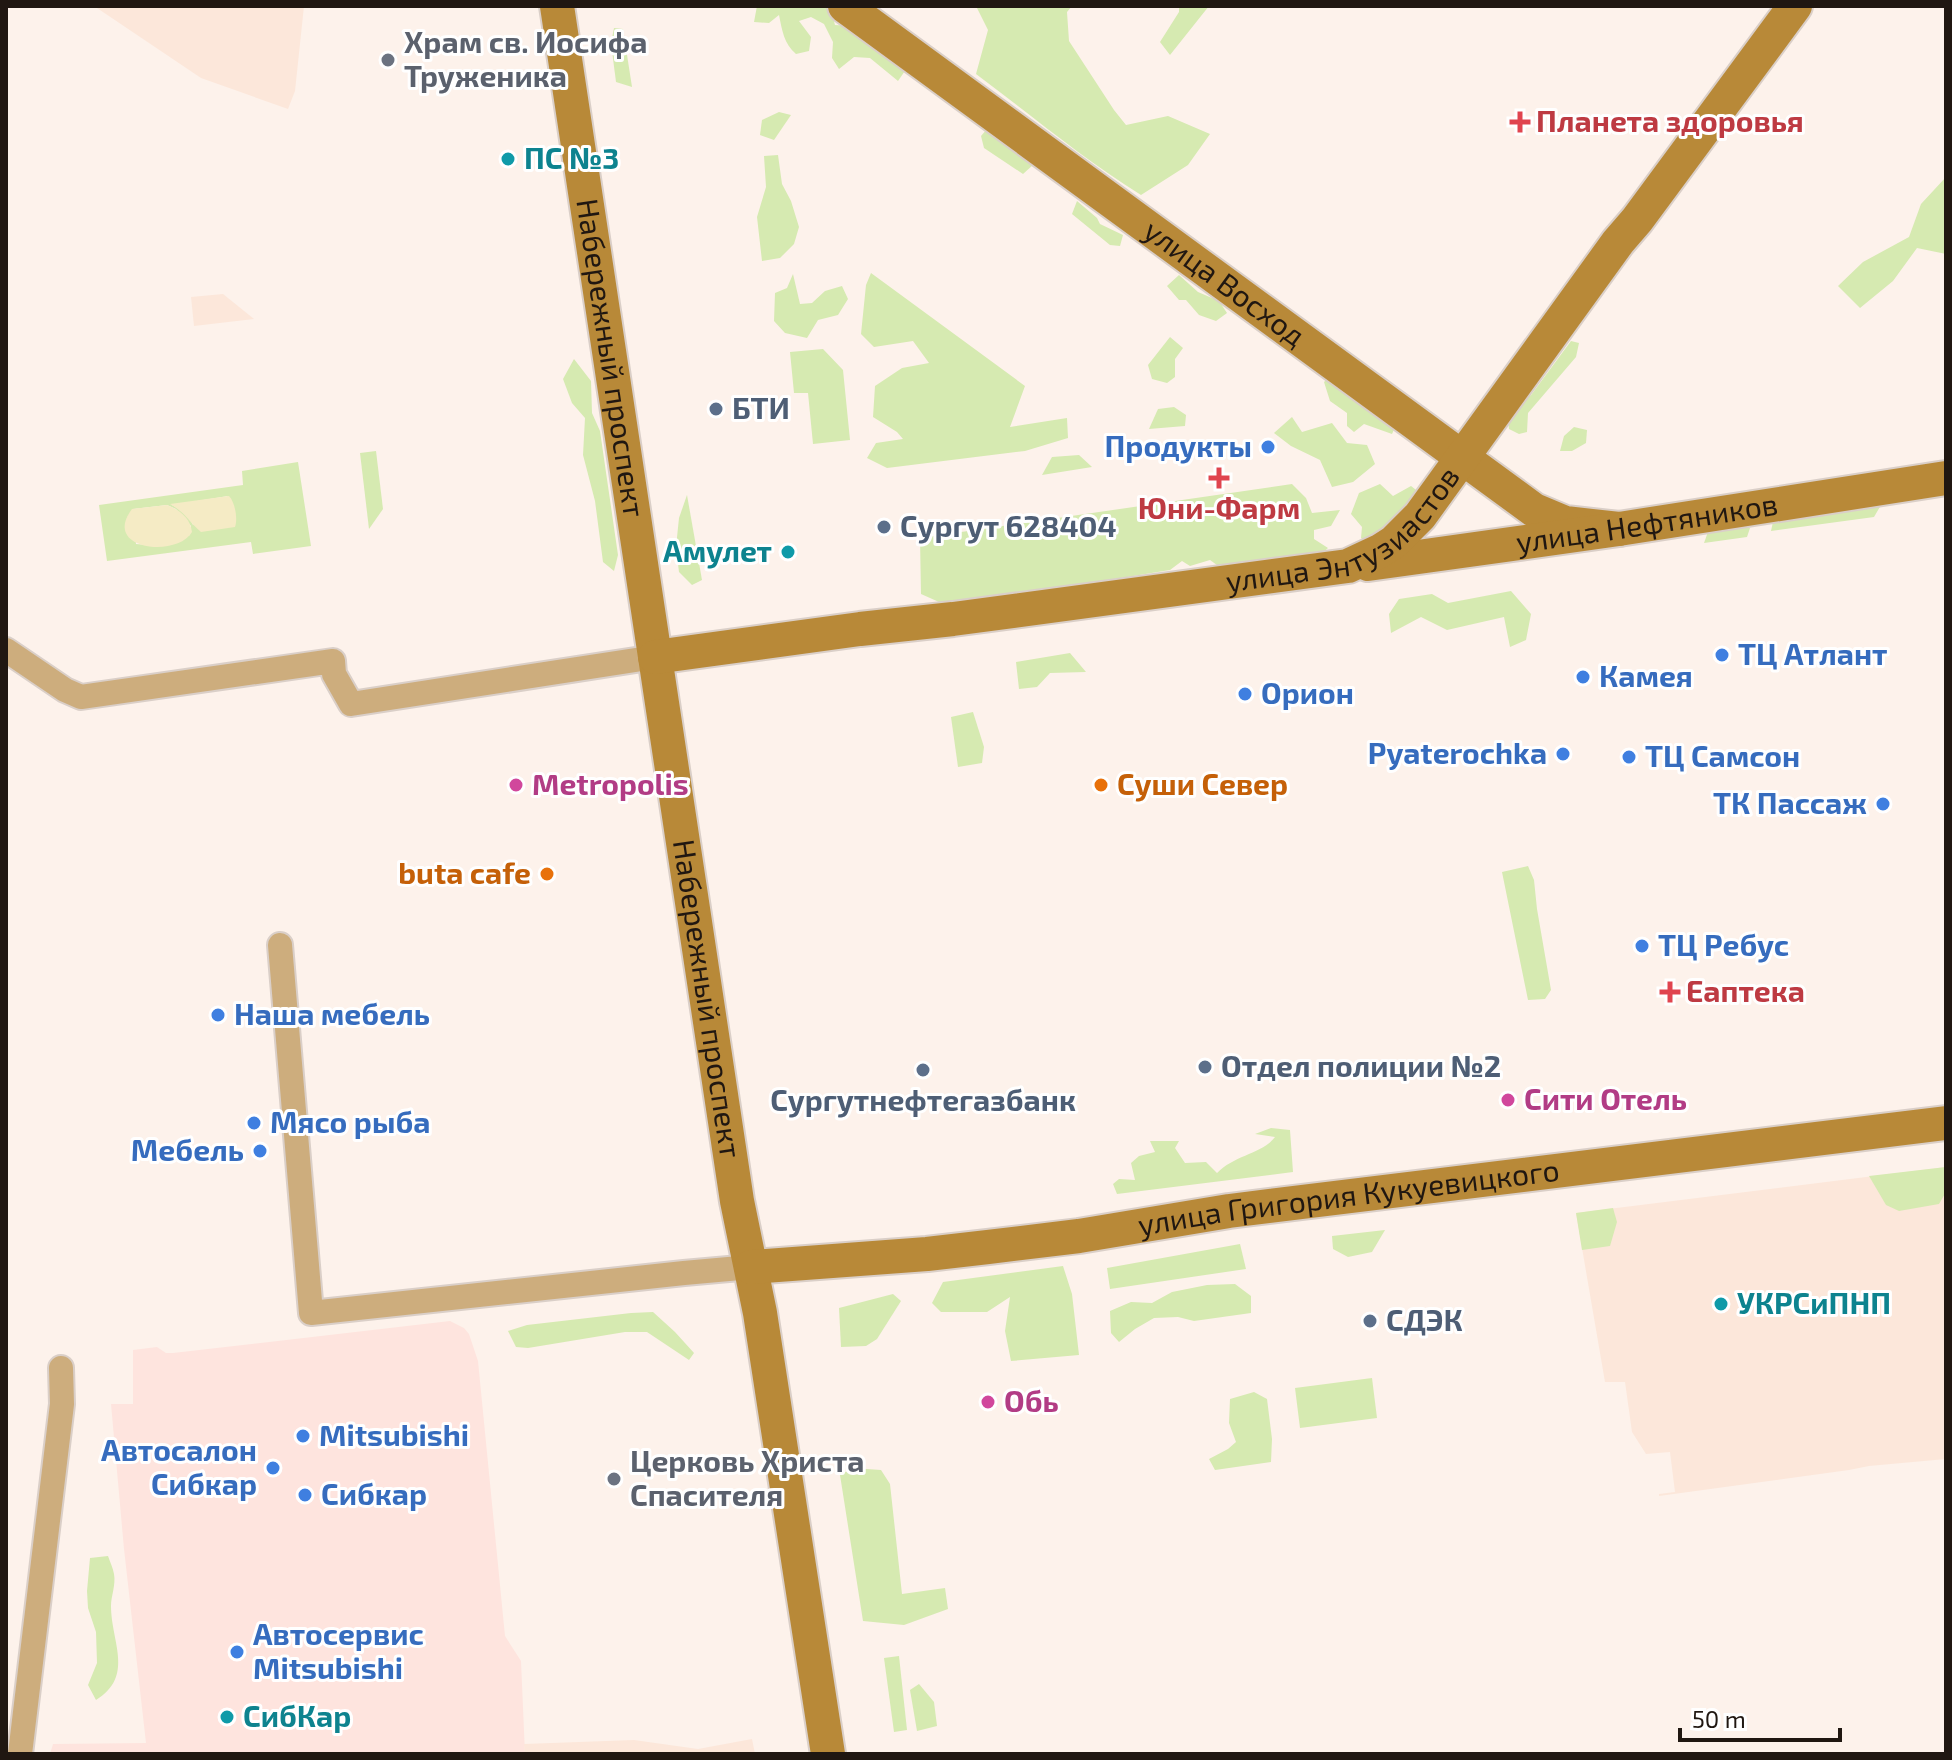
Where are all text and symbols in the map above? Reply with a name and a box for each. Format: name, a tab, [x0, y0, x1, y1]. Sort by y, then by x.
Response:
place label: Храм св. Иосифа Труженика	[404, 23, 647, 94]
marker: Храм св. Иосифа Труженика	[379, 51, 397, 69]
place label: Планета здоровья	[1536, 102, 1804, 138]
marker: Планета здоровья	[1511, 113, 1529, 131]
place label: ПС №3	[524, 139, 619, 175]
marker: ПС №3	[499, 150, 517, 168]
street label: Набережный проспект	[570, 196, 654, 519]
street label: улица Восход	[1137, 211, 1313, 353]
place label: БТИ	[732, 389, 790, 425]
marker: БТИ	[707, 400, 725, 418]
place label: Продукты	[1105, 427, 1252, 464]
marker: Продукты	[1259, 438, 1277, 456]
street label: улица Энтузиастов	[1223, 459, 1466, 599]
marker: Юни-Фарм	[1210, 469, 1228, 487]
street label: улица Нефтяников	[1514, 484, 1780, 560]
place label: Юни-Фарм	[1138, 489, 1300, 525]
place label: Сургут 628404	[900, 507, 1117, 544]
marker: Сургут 628404	[875, 518, 893, 536]
place label: Амулет	[663, 532, 772, 569]
marker: Амулет	[779, 543, 797, 561]
place label: ТЦ Атлант	[1738, 635, 1887, 671]
marker: ТЦ Атлант	[1713, 646, 1731, 664]
place label: Камея	[1599, 657, 1693, 693]
marker: Камея	[1574, 668, 1592, 686]
place label: Орион	[1261, 674, 1354, 710]
marker: Орион	[1236, 685, 1254, 703]
place label: Pyaterochka	[1368, 734, 1547, 771]
place label: ТЦ Самсон	[1645, 737, 1800, 773]
marker: Pyaterochka	[1554, 745, 1572, 763]
marker: ТЦ Самсон	[1620, 748, 1638, 766]
place label: Metropolis	[532, 765, 689, 801]
place label: Суши Север	[1117, 765, 1288, 802]
marker: Metropolis	[507, 776, 525, 794]
marker: Суши Север	[1092, 776, 1110, 794]
place label: ТК Пассаж	[1713, 784, 1867, 820]
marker: ТК Пассаж	[1874, 795, 1892, 813]
street label: Набережный проспект	[667, 837, 750, 1160]
place label: buta cafe	[398, 854, 531, 890]
marker: buta cafe	[538, 865, 556, 883]
place label: ТЦ Ребус	[1658, 926, 1789, 963]
marker: ТЦ Ребус	[1633, 937, 1651, 955]
place label: Еаптека	[1686, 972, 1805, 1008]
marker: Еаптека	[1661, 983, 1679, 1001]
place label: Наша мебель	[234, 995, 430, 1031]
marker: Наша мебель	[209, 1006, 227, 1024]
place label: Отдел полиции №2	[1221, 1047, 1501, 1083]
marker: Отдел полиции №2	[1196, 1058, 1214, 1076]
marker: Сургутнефтегазбанк	[914, 1061, 932, 1079]
place label: Сити Отель	[1524, 1080, 1687, 1116]
place label: Сургутнефтегазбанк	[770, 1081, 1076, 1118]
marker: Сити Отель	[1499, 1091, 1517, 1109]
place label: Мясо рыба	[270, 1103, 430, 1139]
marker: Мясо рыба	[245, 1114, 263, 1132]
place label: Мебель	[131, 1131, 244, 1167]
marker: Мебель	[251, 1142, 269, 1160]
street label: улица Григория Кукуевицкого	[1135, 1151, 1561, 1243]
place label: УКРСиПНП	[1737, 1284, 1891, 1320]
marker: УКРСиПНП	[1712, 1295, 1730, 1313]
place label: СДЭК	[1386, 1301, 1463, 1337]
marker: СДЭК	[1361, 1312, 1379, 1330]
place label: Обь	[1004, 1382, 1059, 1418]
marker: Обь	[979, 1393, 997, 1411]
place label: Mitsubishi	[319, 1416, 469, 1452]
marker: Mitsubishi	[294, 1427, 312, 1445]
place label: Автосалон Сибкар	[101, 1431, 257, 1501]
place label: Церковь Христа Спасителя	[630, 1442, 865, 1512]
marker: Автосалон Сибкар	[264, 1459, 282, 1477]
marker: Церковь Христа Спасителя	[605, 1470, 623, 1488]
place label: Сибкар	[321, 1475, 427, 1511]
marker: Сибкар	[296, 1486, 314, 1504]
place label: Автосервис Mitsubishi	[253, 1615, 424, 1685]
marker: Автосервис Mitsubishi	[228, 1643, 246, 1661]
scale bar	[1680, 1692, 1840, 1742]
place label: СибКар	[243, 1697, 351, 1733]
text: 50 m	[1692, 1704, 1746, 1733]
marker: СибКар	[218, 1708, 236, 1726]

